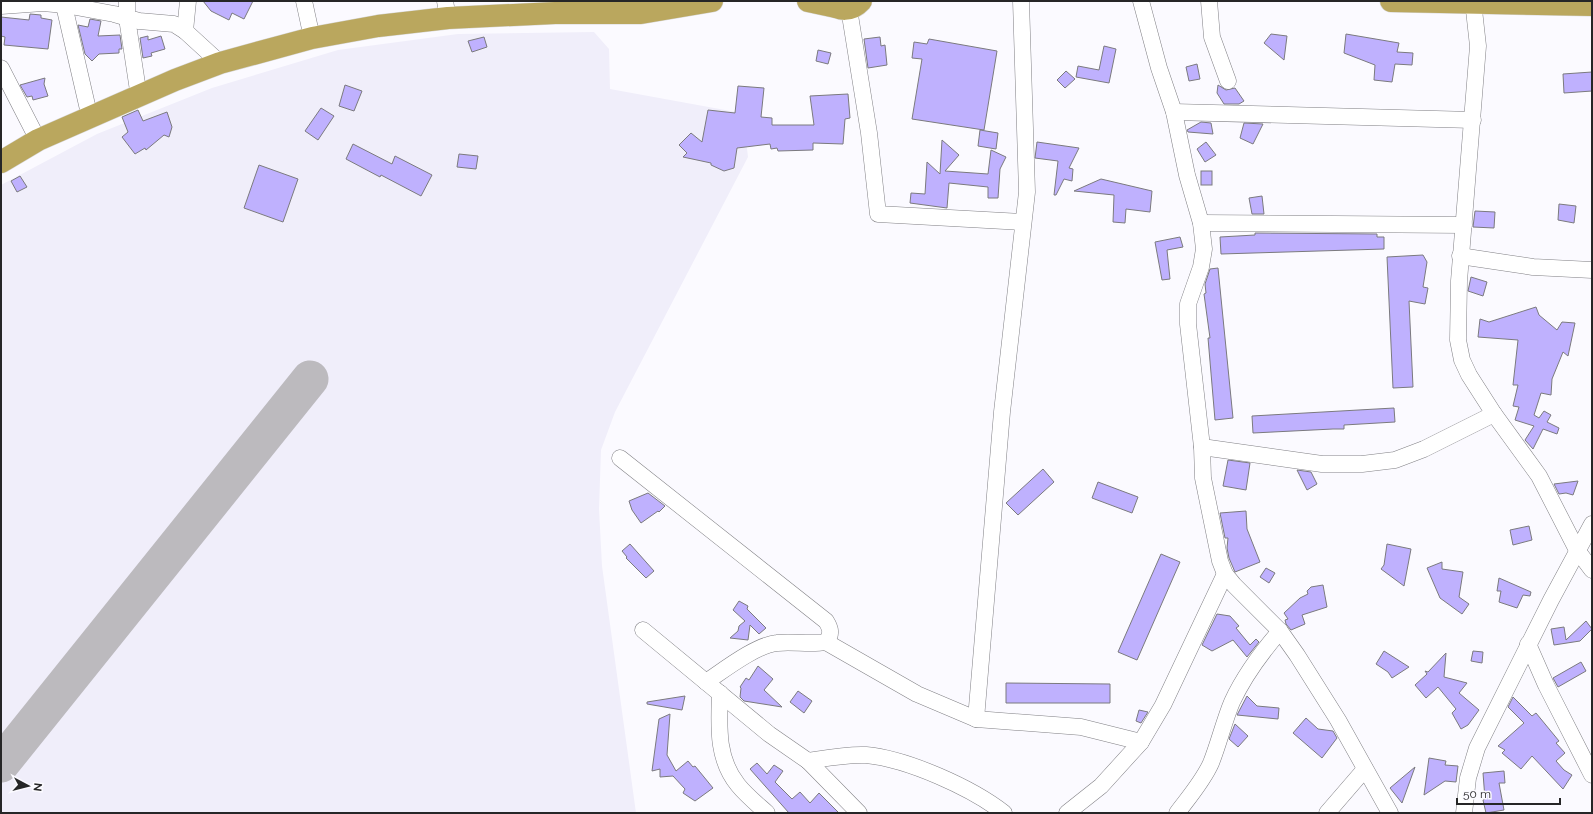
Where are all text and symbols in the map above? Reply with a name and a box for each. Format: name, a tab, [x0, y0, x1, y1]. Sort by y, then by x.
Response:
north arrow	[8, 766, 48, 806]
scale bar	[1457, 780, 1560, 806]
text: N	[30, 782, 44, 792]
text: 50 m	[1463, 787, 1491, 801]

